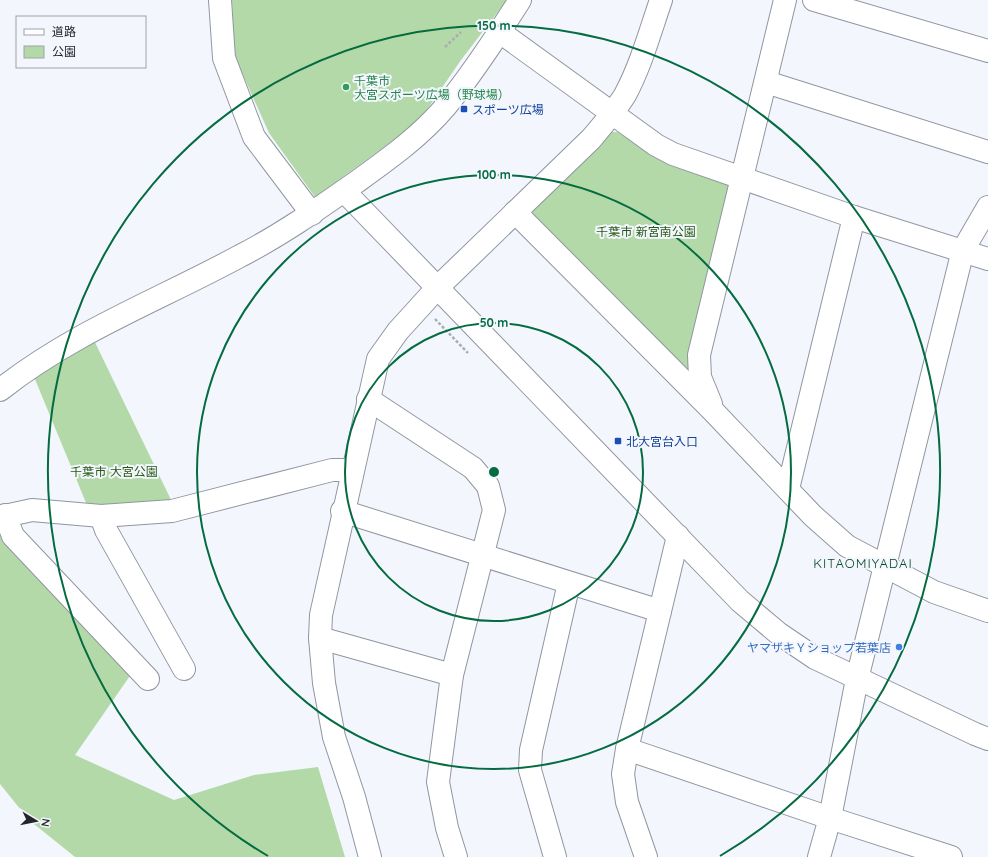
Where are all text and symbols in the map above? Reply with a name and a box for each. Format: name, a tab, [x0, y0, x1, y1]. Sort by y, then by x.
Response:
legend	[16, 16, 146, 68]
text: 150 m	[477, 18, 511, 33]
text: 道路	[52, 24, 76, 39]
text: 公園	[52, 44, 76, 59]
place label: 千葉市 大宮スポーツ広場（野球場）	[354, 73, 510, 102]
marker: 千葉市 大宮スポーツ広場（野球場）	[341, 82, 351, 92]
place label: スポーツ広場	[472, 102, 544, 117]
marker: スポーツ広場	[459, 104, 469, 114]
text: 100 m	[477, 167, 511, 182]
park label: 千葉市 新宮南公園	[596, 224, 696, 239]
text: 50 m	[480, 315, 508, 330]
place label: 北大宮台入口	[626, 434, 698, 449]
marker: 北大宮台入口	[613, 436, 623, 446]
park label: 千葉市 大宮公園	[70, 464, 158, 479]
centre of rings	[487, 465, 501, 479]
district label: KITAOMIYADAI	[813, 555, 913, 571]
place label: ヤマザキＹショップ若葉店	[747, 640, 891, 655]
marker: ヤマザキＹショップ若葉店	[894, 642, 904, 652]
north arrow	[16, 801, 56, 841]
text: N	[38, 818, 53, 828]

